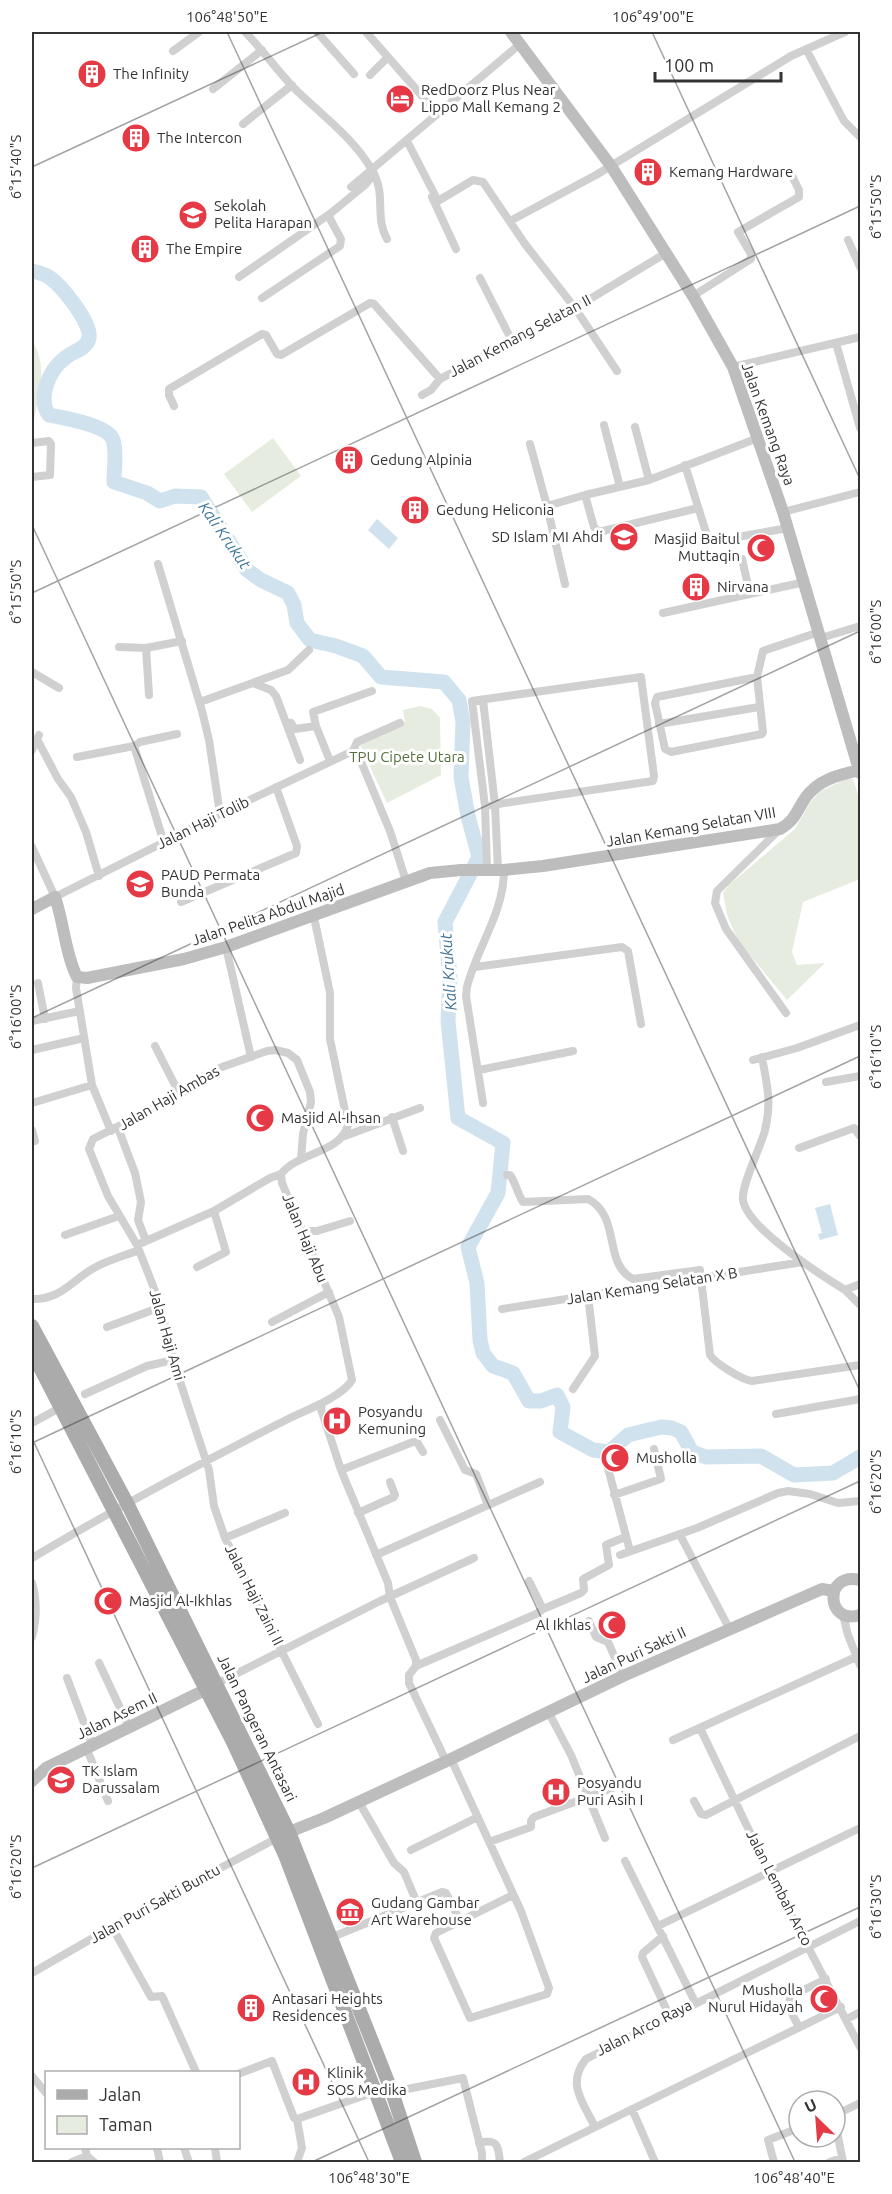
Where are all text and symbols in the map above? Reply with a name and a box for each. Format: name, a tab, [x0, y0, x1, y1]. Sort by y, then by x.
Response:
text: 106°48'50"E	[186, 8, 268, 25]
text: 106°49'00"E	[612, 8, 694, 25]
scale bar	[655, 45, 781, 83]
text: 100 m	[664, 55, 714, 75]
building icon: The Infinity	[76, 58, 108, 90]
place label: The Infinity	[113, 65, 189, 82]
place label: RedDoorz Plus Near Lippo Mall Kemang 2	[421, 81, 561, 115]
hotel icon: RedDoorz Plus Near Lippo Mall Kemang 2	[384, 83, 416, 115]
building icon: The Intercon	[120, 122, 152, 154]
place label: The Intercon	[157, 129, 242, 146]
text: 6°15'40"S	[7, 135, 24, 199]
building icon: Kemang Hardware	[632, 156, 664, 188]
place label: Kemang Hardware	[669, 163, 793, 180]
text: 6°15'50"S	[867, 175, 884, 239]
place label: Sekolah Pelita Harapan	[214, 197, 312, 231]
school or university icon: Sekolah Pelita Harapan	[177, 199, 209, 231]
building icon: The Empire	[129, 233, 161, 265]
place label: The Empire	[166, 240, 242, 257]
street label: Jalan Kemang Selatan II	[446, 291, 594, 380]
street label: Jalan Kemang Raya	[738, 360, 799, 487]
building icon: Gedung Alpinia	[333, 444, 365, 476]
place label: Gedung Alpinia	[370, 451, 472, 468]
building icon: Gedung Heliconia	[399, 494, 431, 526]
water label: Kali Krukut	[195, 498, 255, 573]
place label: Gedung Heliconia	[436, 501, 554, 518]
school or university icon: SD Islam MI Ahdi	[608, 521, 640, 553]
place label: SD Islam MI Ahdi	[492, 528, 603, 545]
place label: Masjid Baitul Muttaqin	[654, 530, 740, 564]
mosque icon: Masjid Baitul Muttaqin	[745, 532, 777, 564]
text: 6°15'50"S	[7, 560, 24, 624]
building icon: Nirvana	[680, 571, 712, 603]
place label: Nirvana	[717, 578, 769, 595]
text: 6°16'00"S	[867, 600, 884, 664]
park label: TPU Cipete Utara	[349, 748, 465, 765]
street label: Jalan Haji Tolib	[154, 793, 252, 852]
street label: Jalan Kemang Selatan VIII	[605, 803, 777, 850]
place label: PAUD Permata Bunda	[161, 866, 260, 900]
school or university icon: PAUD Permata Bunda	[124, 868, 156, 900]
street label: Jalan Pelita Abdul Majid	[189, 880, 346, 949]
water label: Kali Krukut	[436, 932, 460, 1011]
text: 6°16'00"S	[7, 985, 24, 1049]
text: 6°16'10"S	[867, 1025, 884, 1089]
street label: Jalan Haji Ambas	[115, 1062, 222, 1133]
mosque icon: Masjid Al-Ihsan	[244, 1102, 276, 1134]
place label: Masjid Al-Ihsan	[281, 1109, 381, 1126]
street label: Jalan Haji Abu	[279, 1191, 332, 1285]
street label: Jalan Kemang Selatan X B	[565, 1264, 739, 1307]
street label: Jalan Haji Ami	[146, 1287, 189, 1382]
place label: Posyandu Kemuning	[358, 1403, 426, 1437]
hospital icon: Posyandu Kemuning	[321, 1405, 353, 1437]
text: 6°16'10"S	[7, 1410, 24, 1474]
mosque icon: Musholla	[599, 1442, 631, 1474]
place label: Musholla	[636, 1449, 697, 1466]
text: 6°16'20"S	[867, 1450, 884, 1514]
street label: Jalan Haji Zaini II	[222, 1542, 287, 1648]
mosque icon: Masjid Al-Ikhlas	[92, 1585, 124, 1617]
place label: Masjid Al-Ikhlas	[129, 1592, 232, 1609]
mosque icon: Al Ikhlas	[596, 1609, 628, 1641]
place label: Al Ikhlas	[536, 1616, 591, 1633]
street label: Jalan Puri Sakti II	[579, 1623, 689, 1686]
street label: Jalan Pangeran Antasari	[214, 1651, 301, 1804]
street label: Jalan Asem II	[74, 1689, 160, 1742]
place label: TK Islam Darussalam	[82, 1762, 160, 1796]
school or university icon: TK Islam Darussalam	[45, 1764, 77, 1796]
place label: Posyandu Puri Asih I	[577, 1774, 643, 1808]
hospital icon: Posyandu Puri Asih I	[540, 1776, 572, 1808]
street label: Jalan Lembah Arco	[743, 1827, 816, 1948]
text: 6°16'20"S	[7, 1835, 24, 1899]
street label: Jalan Puri Sakti Buntu	[87, 1861, 223, 1946]
text: 6°16'30"S	[867, 1875, 884, 1939]
place label: Gudang Gambar Art Warehouse	[371, 1894, 480, 1928]
museum icon: Gudang Gambar Art Warehouse	[334, 1896, 366, 1928]
place label: Musholla Nurul Hidayah	[708, 1981, 803, 2015]
mosque icon: Musholla Nurul Hidayah	[808, 1983, 840, 2015]
place label: Antasari Heights Residences	[272, 1990, 383, 2024]
building icon: Antasari Heights Residences	[235, 1992, 267, 2024]
street label: Jalan Arco Raya	[593, 1996, 695, 2059]
place label: Klinik SOS Medika	[327, 2064, 407, 2098]
hospital icon: Klinik SOS Medika	[290, 2066, 322, 2098]
legend	[45, 2071, 240, 2149]
text: Jalan	[99, 2084, 141, 2104]
north arrow	[787, 2089, 847, 2149]
text: U	[802, 2095, 820, 2116]
text: Taman	[99, 2114, 153, 2134]
text: 106°48'30"E	[328, 2169, 410, 2186]
text: 106°48'40"E	[753, 2169, 835, 2186]

